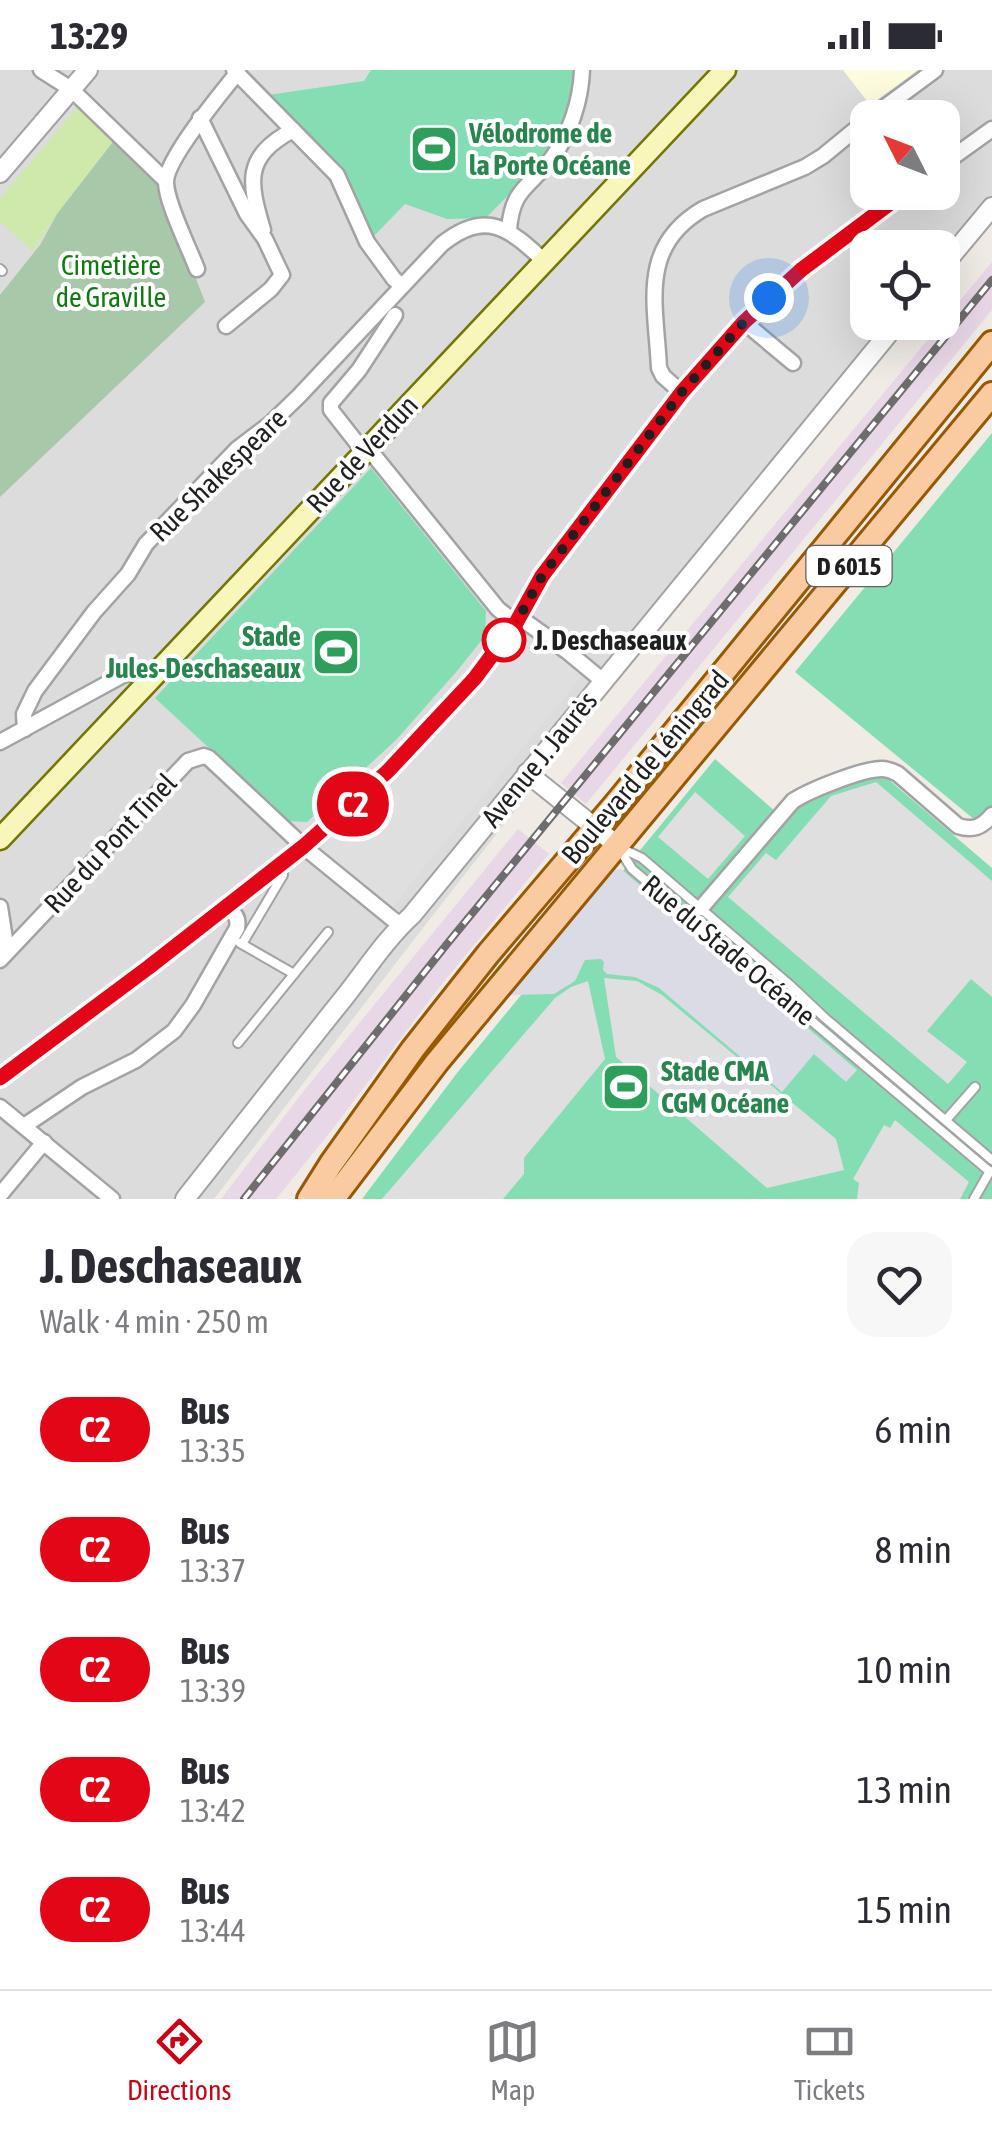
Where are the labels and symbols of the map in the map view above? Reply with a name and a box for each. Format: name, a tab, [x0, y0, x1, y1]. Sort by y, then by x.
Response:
north arrow	[850, 100, 960, 210]
place label: Vélodrome de la Porte Océane	[468, 117, 631, 181]
sports icon: Vélodrome de la Porte Océane	[408, 123, 460, 175]
park label: Cimetière de Graville	[56, 249, 166, 313]
your location	[744, 273, 794, 323]
street label: Rue de Verdun	[300, 389, 424, 519]
street label: Rue Shakespeare	[143, 402, 293, 548]
road number: D 6015	[806, 546, 892, 586]
marker: J. Deschaseaux	[483, 619, 525, 661]
place label: Stade Jules-Deschaseaux	[105, 620, 301, 684]
place label: J. Deschaseaux	[533, 624, 687, 656]
sports icon: Stade Jules-Deschaseaux	[310, 626, 362, 678]
street label: Boulevard de Léningrad	[555, 664, 735, 870]
street label: Avenue J. Jaurès	[475, 685, 603, 833]
street label: Rue du Pont Tinel	[37, 766, 183, 919]
line badge: C2	[308, 772, 398, 836]
street label: Rue du Stade Océane	[636, 868, 822, 1032]
place label: Stade CMA CGM Océane	[661, 1055, 789, 1119]
sports icon: Stade CMA CGM Océane	[600, 1061, 652, 1113]

